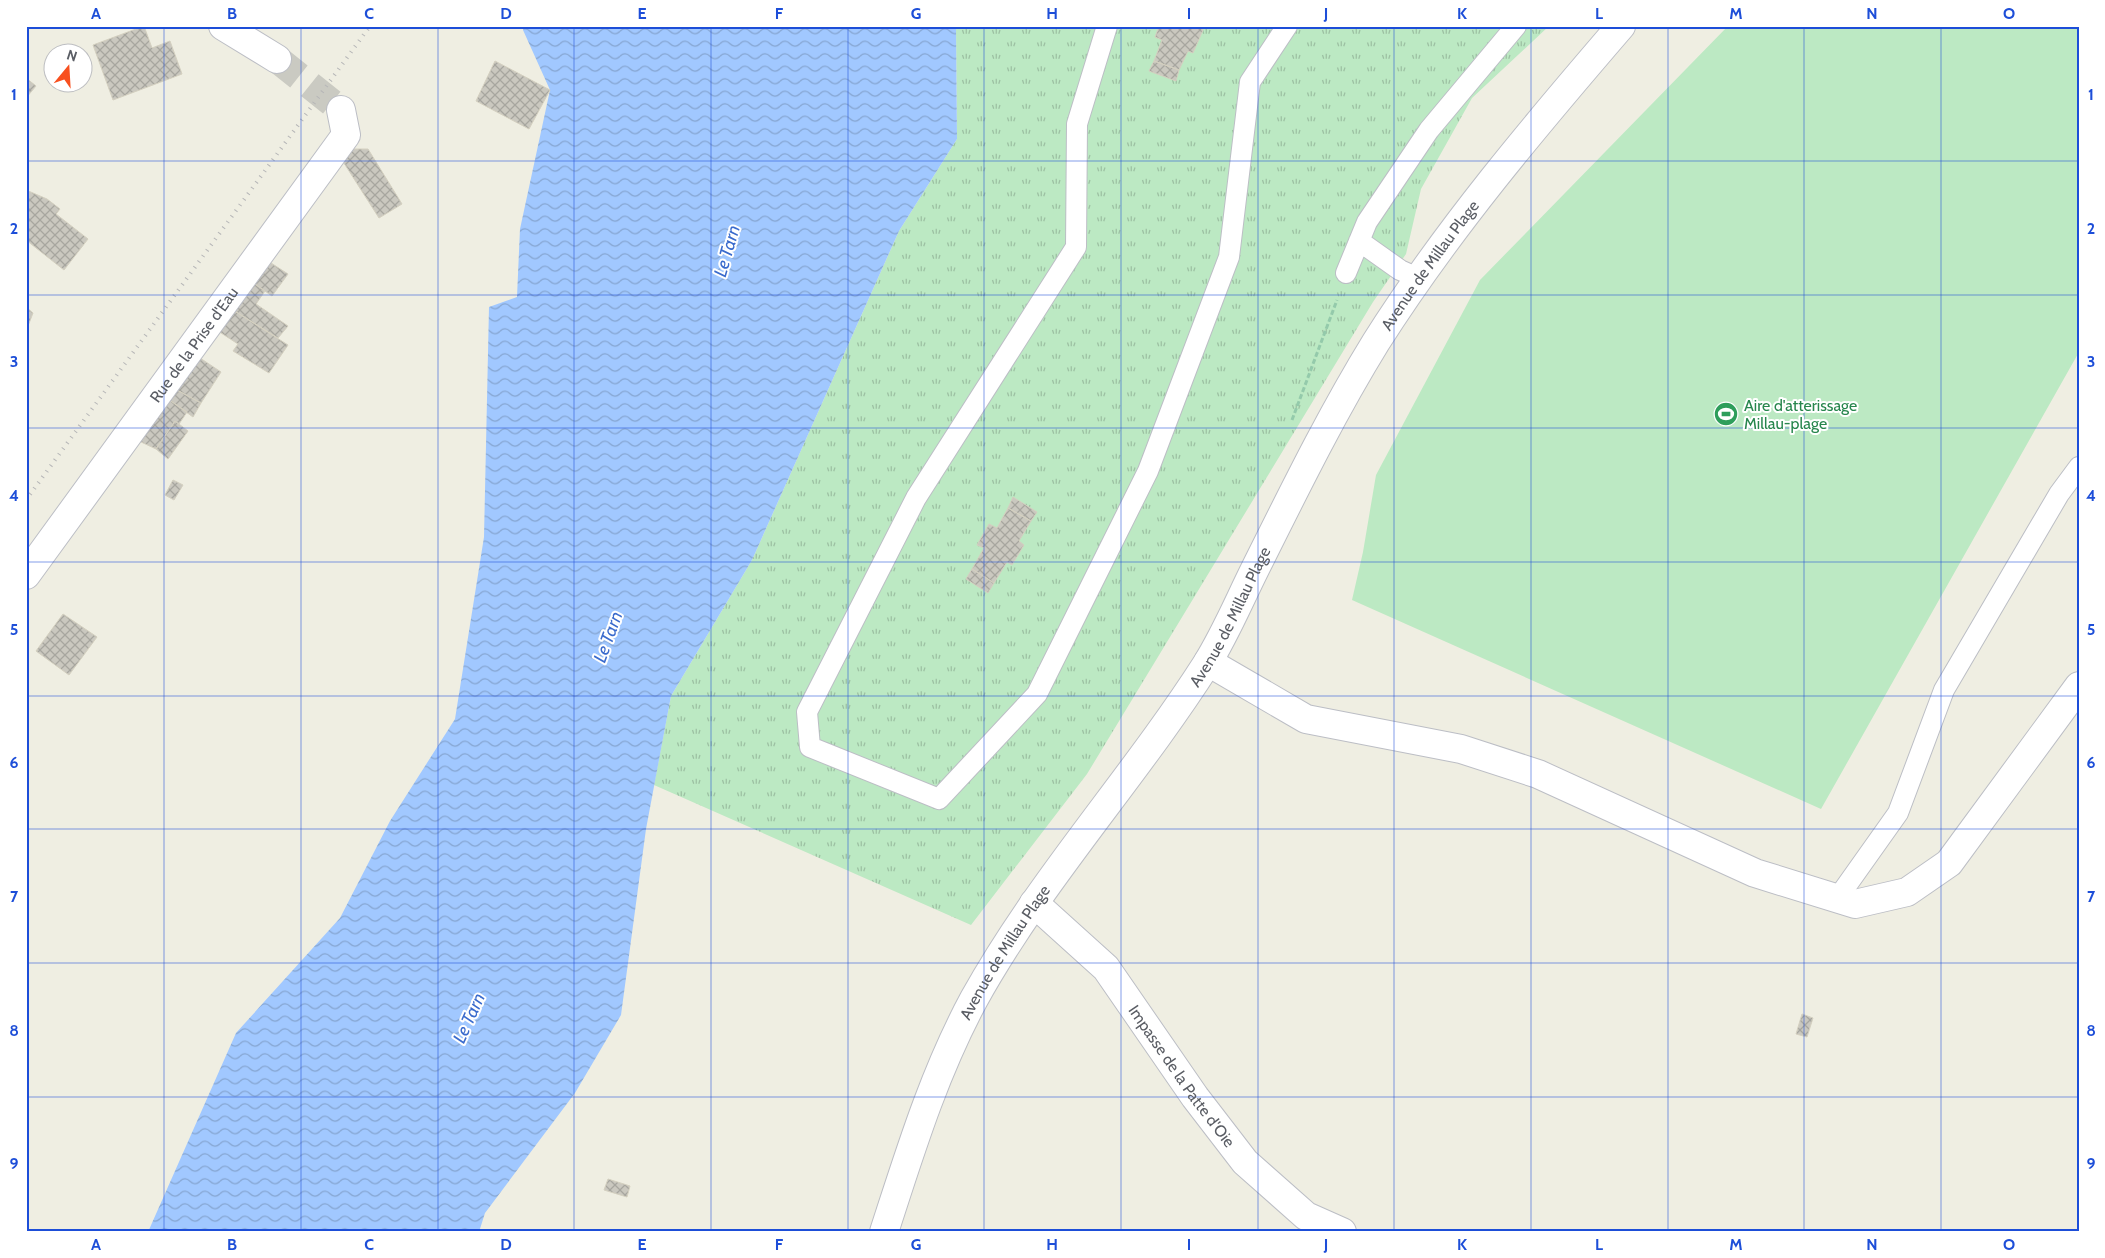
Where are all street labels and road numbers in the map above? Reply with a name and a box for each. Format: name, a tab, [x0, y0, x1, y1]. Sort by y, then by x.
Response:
street label: Avenue de Millau Plage	[1377, 196, 1483, 334]
street label: Rue de la Prise d'Eau	[145, 283, 242, 406]
street label: Avenue de Millau Plage	[1185, 544, 1274, 690]
street label: Avenue de Millau Plage	[955, 881, 1054, 1023]
street label: Impasse de la Patte d'Oie	[1125, 1001, 1239, 1151]

